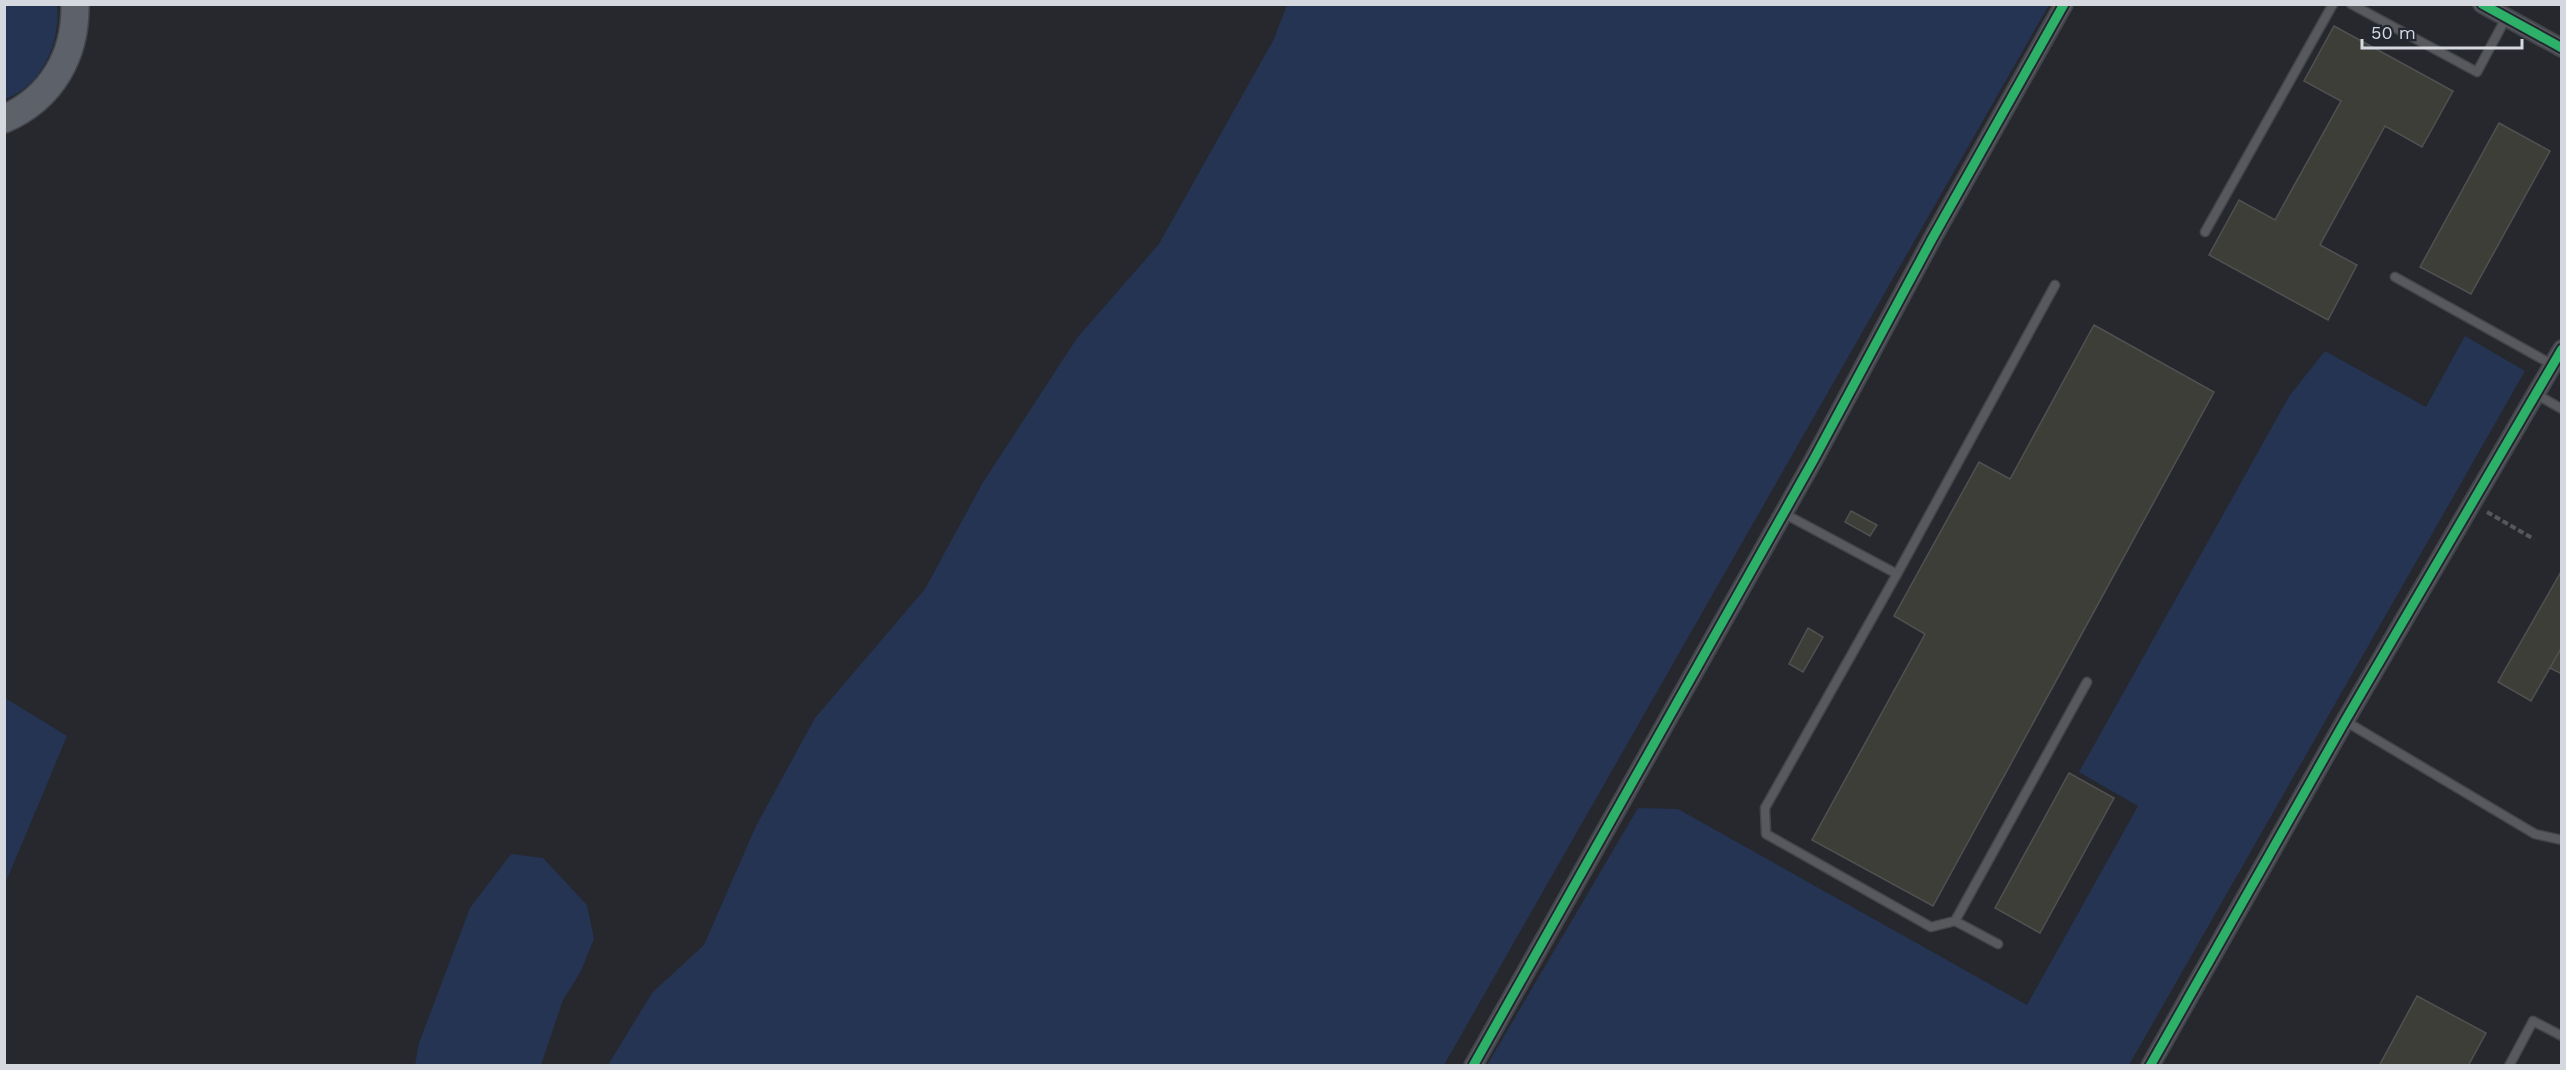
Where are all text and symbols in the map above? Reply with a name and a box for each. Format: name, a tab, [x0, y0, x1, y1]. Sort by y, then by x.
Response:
scale bar	[2362, 12, 2522, 50]
text: 50 m	[2371, 22, 2416, 43]

